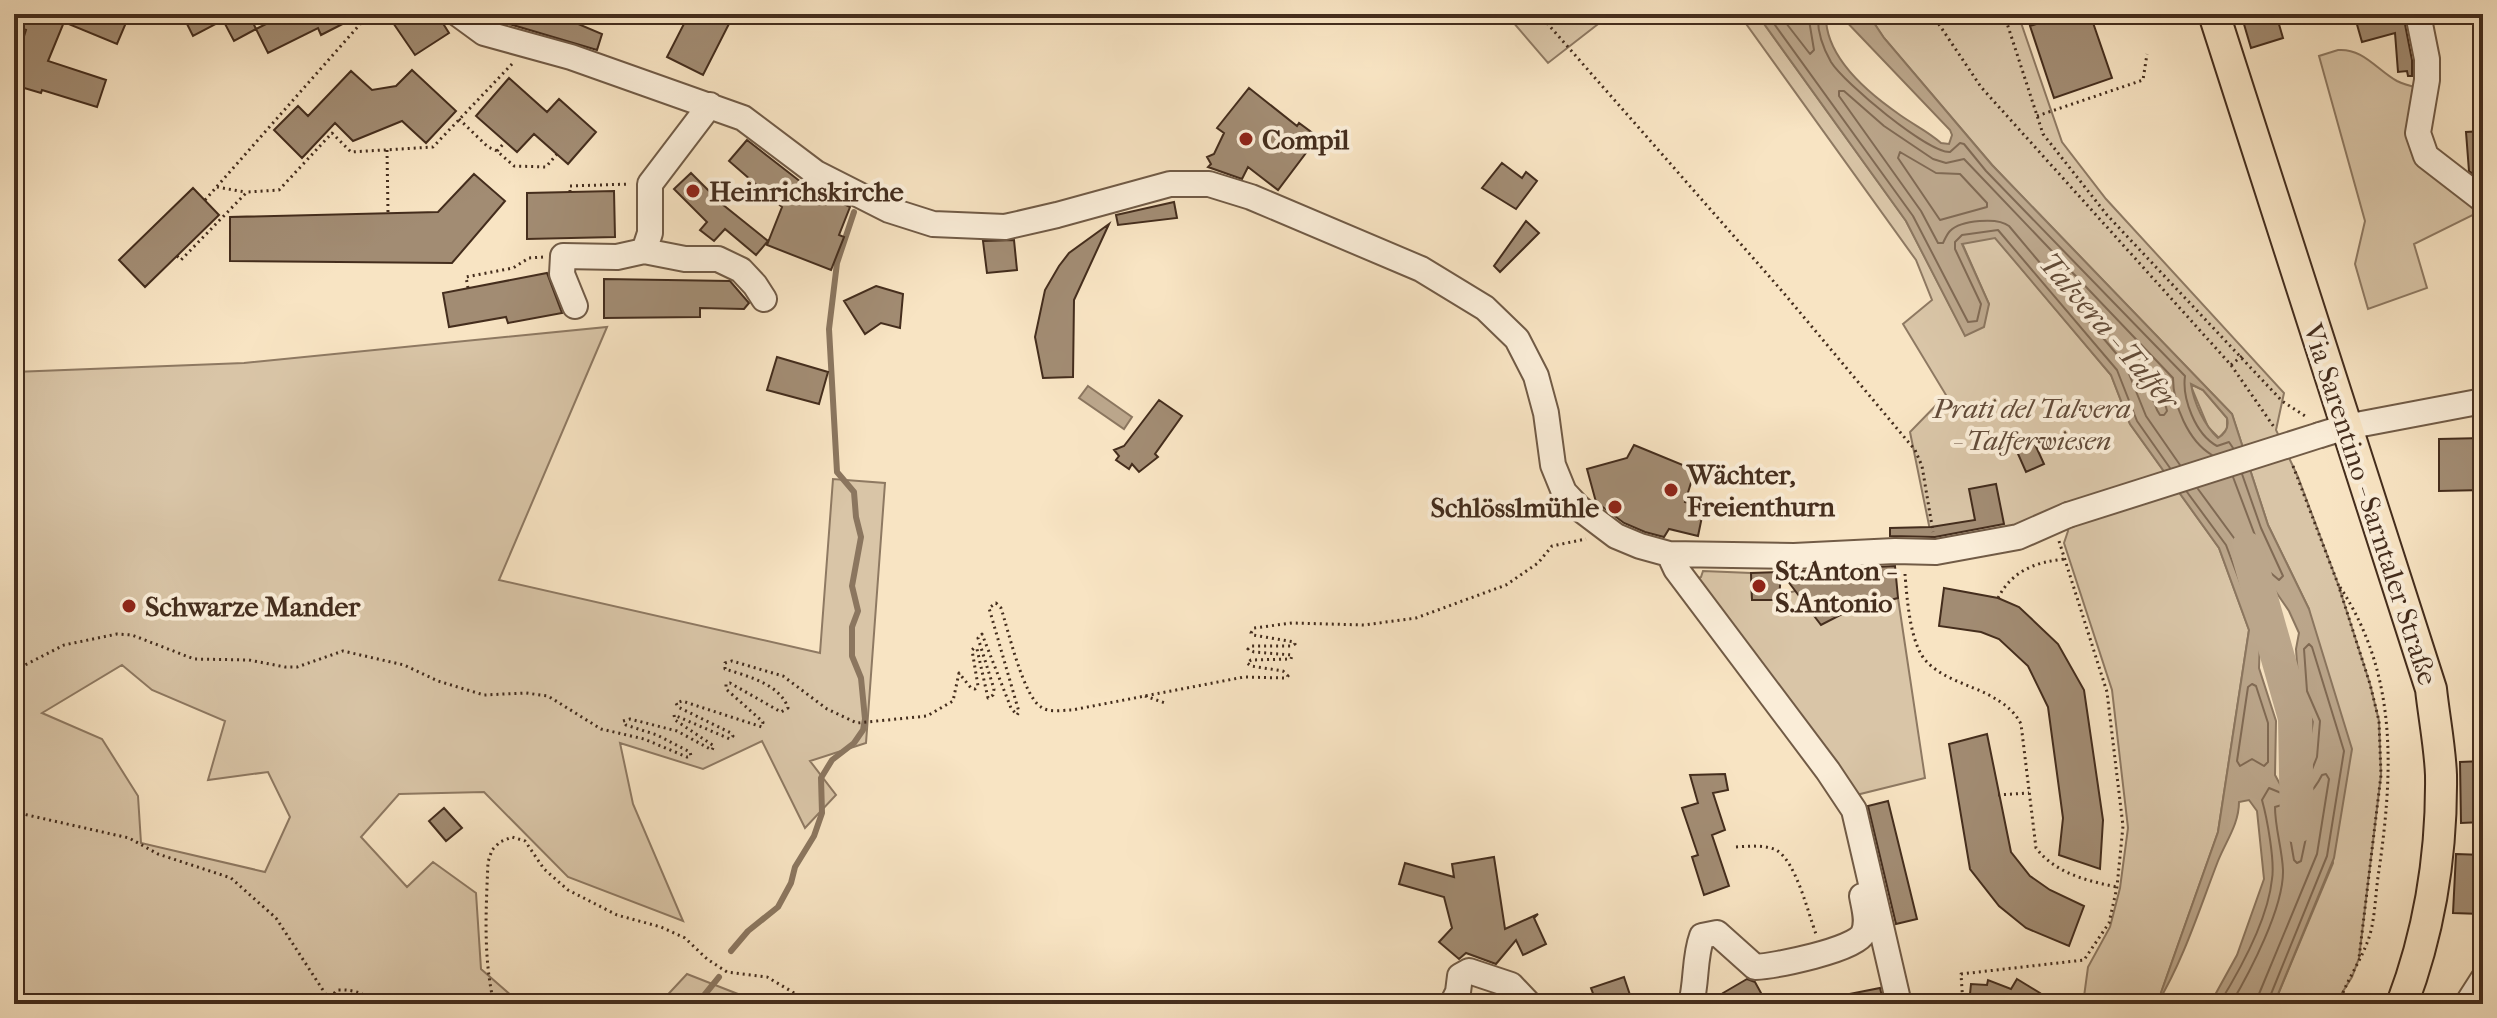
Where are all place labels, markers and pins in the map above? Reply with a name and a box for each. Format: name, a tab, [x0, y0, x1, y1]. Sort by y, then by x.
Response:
place label: Compil	[1262, 123, 1350, 156]
marker: Compil	[1237, 130, 1255, 148]
place label: Heinrichskirche	[709, 175, 904, 208]
marker: Heinrichskirche	[684, 182, 702, 200]
place label: Wächter, Freienthurn	[1686, 458, 1836, 523]
marker: Wächter, Freienthurn	[1662, 481, 1680, 499]
place label: Schlösslmühle	[1431, 491, 1599, 524]
marker: Schlösslmühle	[1606, 498, 1624, 516]
place label: St.Anton - S.Antonio	[1775, 554, 1897, 619]
marker: St.Anton - S.Antonio	[1750, 577, 1768, 595]
place label: Schwarze Mander	[145, 590, 361, 623]
marker: Schwarze Mander	[120, 597, 138, 615]

